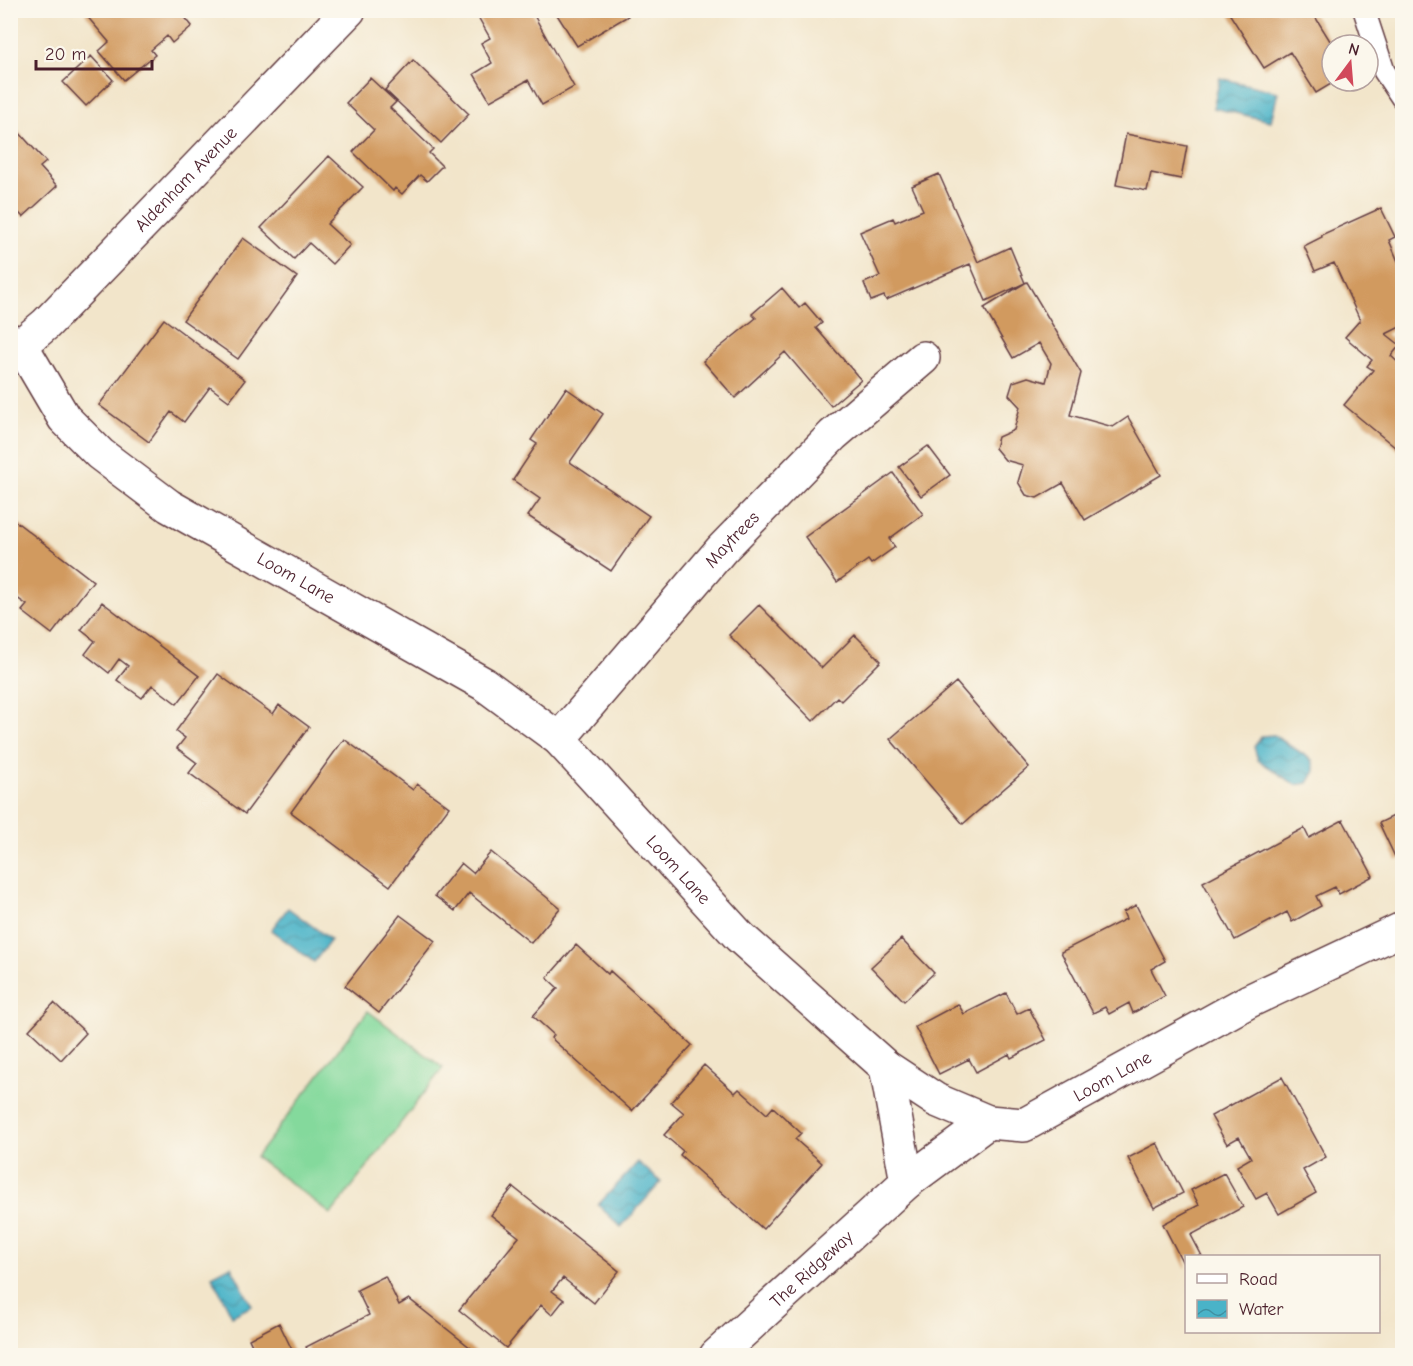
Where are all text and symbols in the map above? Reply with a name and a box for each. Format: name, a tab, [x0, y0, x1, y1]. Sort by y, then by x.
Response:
scale bar	[36, 33, 152, 71]
north arrow	[1320, 33, 1380, 93]
text: N	[1346, 39, 1361, 60]
text: 20 m	[45, 44, 86, 65]
street label: Aldenham Avenue	[131, 123, 242, 236]
street label: Maytrees	[701, 507, 764, 572]
street label: Loom Lane	[253, 548, 338, 608]
street label: Loom Lane	[641, 831, 715, 909]
street label: Loom Lane	[1070, 1047, 1155, 1107]
street label: The Ridgeway	[766, 1226, 858, 1313]
legend	[1185, 1255, 1380, 1333]
text: Road	[1239, 1269, 1278, 1290]
text: Water	[1239, 1299, 1284, 1320]

